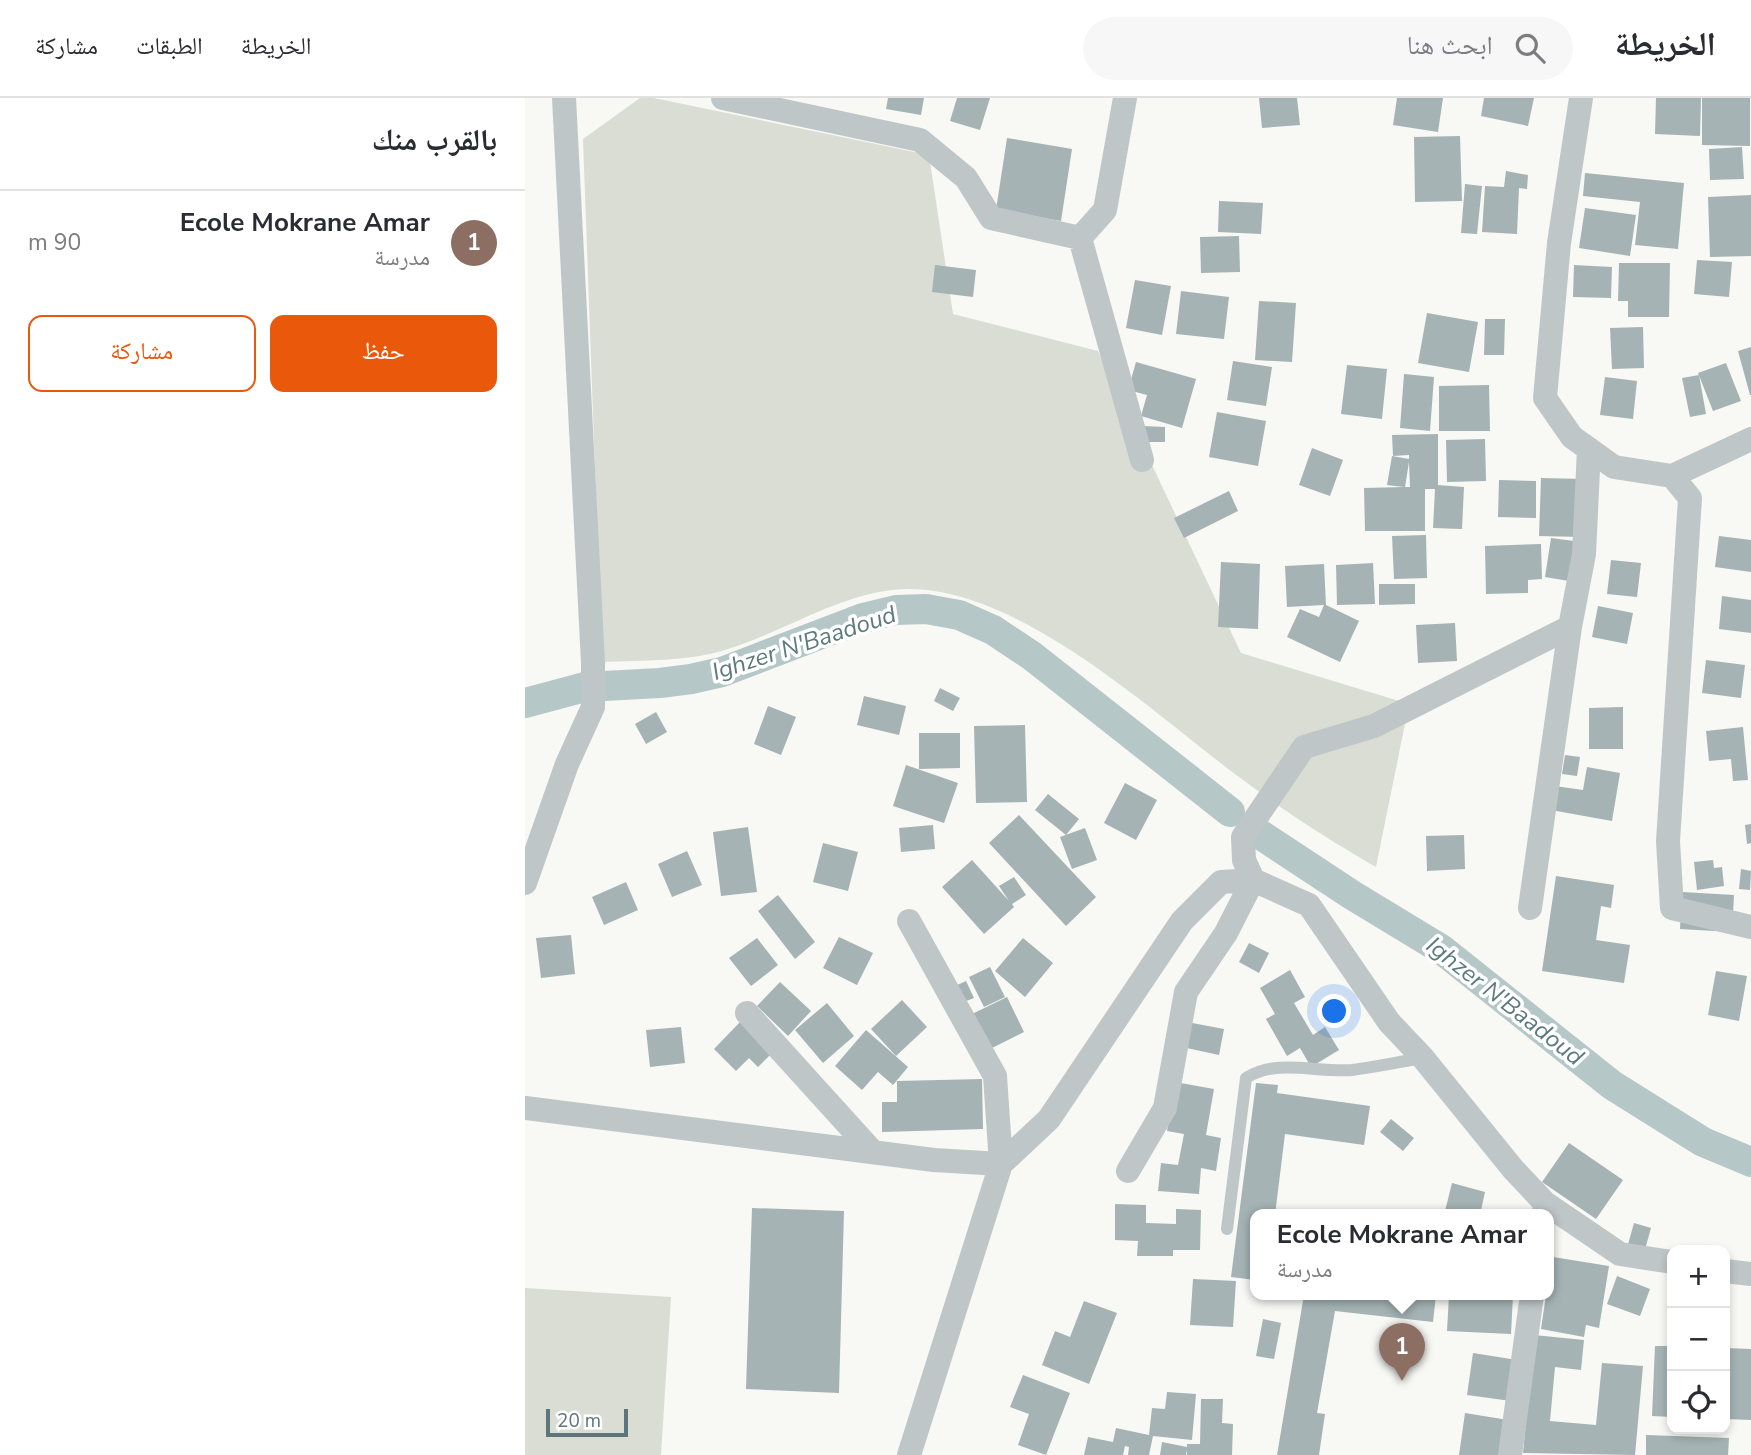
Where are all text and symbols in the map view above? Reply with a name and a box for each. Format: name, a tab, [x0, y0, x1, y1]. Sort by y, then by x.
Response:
search box	[1083, 17, 1573, 80]
text: الخريطة	[1615, 22, 1716, 67]
text: ابحث هنا	[1407, 28, 1493, 63]
icon: search	[1511, 29, 1549, 67]
text: مشاركة	[35, 30, 98, 62]
text: الطبقات	[136, 30, 203, 62]
text: الخريطة	[241, 30, 311, 62]
text: بالقرب منك	[372, 120, 497, 161]
text: Ecole Mokrane Amar	[180, 205, 430, 240]
text: 90 m	[28, 227, 81, 258]
text: 1	[467, 227, 481, 258]
text: مدرسة	[374, 242, 430, 273]
button: مشاركة	[28, 315, 256, 392]
button: حفظ	[270, 315, 497, 392]
water label: Ighzer N'Baadoud	[708, 598, 900, 688]
water label: Ighzer N'Baadoud	[1420, 929, 1590, 1073]
your location	[1317, 994, 1351, 1028]
popup	[1250, 1209, 1554, 1300]
text: Ecole Mokrane Amar	[1277, 1217, 1527, 1252]
map controls	[1667, 1245, 1730, 1434]
button: +	[1667, 1245, 1730, 1308]
text: مدرسة	[1277, 1254, 1333, 1285]
button: −	[1667, 1308, 1730, 1371]
pin: 1	[1379, 1323, 1425, 1381]
button: locate	[1667, 1371, 1730, 1434]
scale bar	[546, 1406, 628, 1438]
text: 20 m	[557, 1408, 601, 1434]

